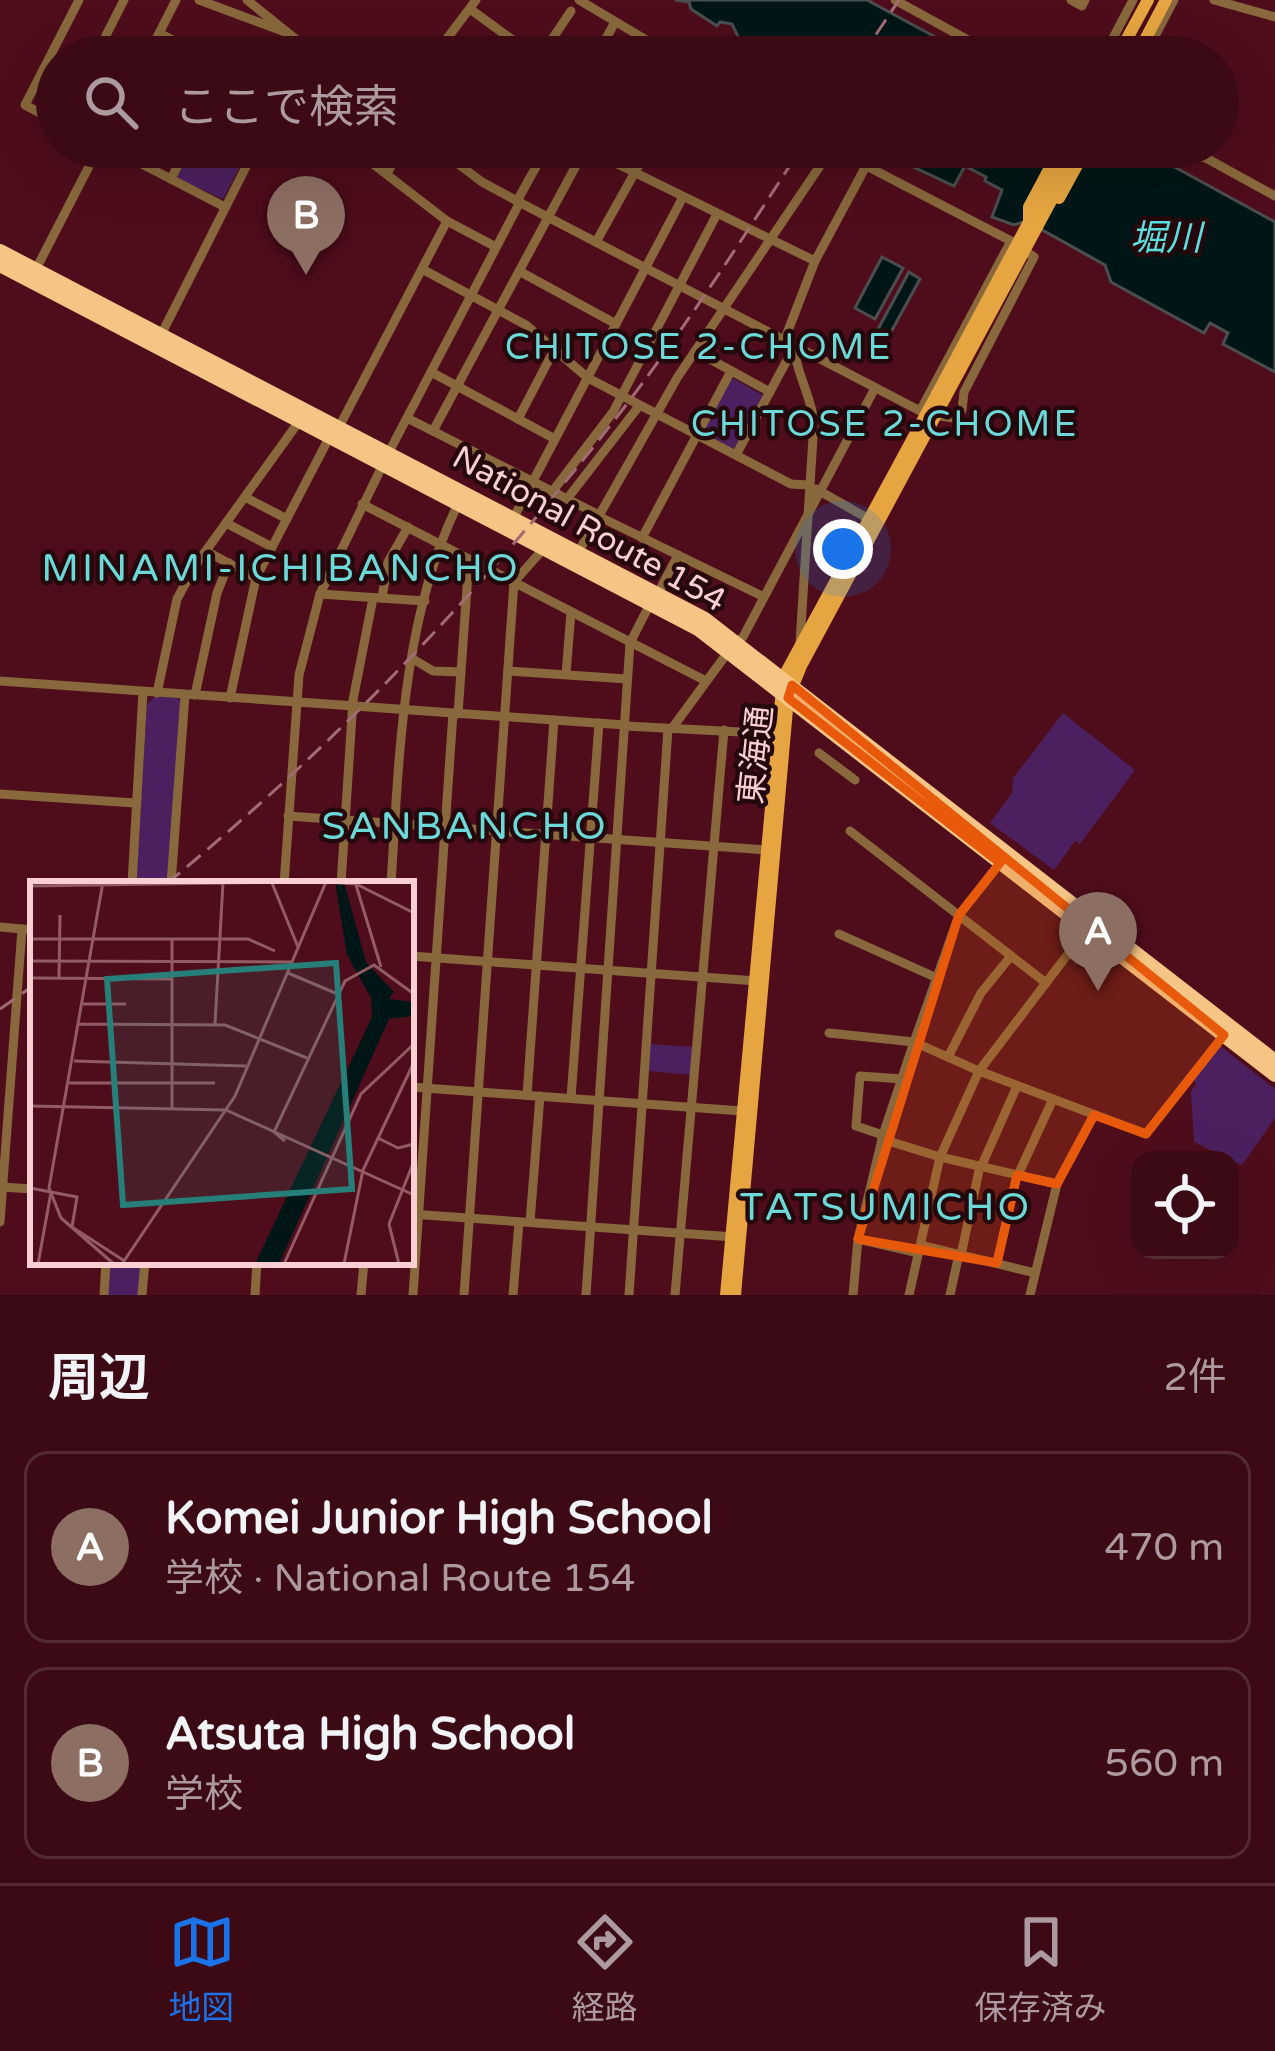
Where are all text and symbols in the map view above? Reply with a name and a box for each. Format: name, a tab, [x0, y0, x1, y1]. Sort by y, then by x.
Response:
search box	[36, 36, 1239, 168]
icon: search	[78, 69, 144, 135]
text: ここで検索	[174, 81, 399, 135]
pin: B	[267, 176, 345, 275]
water label: 堀川	[1130, 217, 1206, 260]
district label: CHITOSE 2-CHOME	[505, 326, 893, 369]
district label: CHITOSE 2-CHOME	[691, 403, 1079, 446]
street label: National Route 154	[446, 438, 732, 620]
your location	[813, 519, 873, 579]
district label: MINAMI-ICHIBANCHO	[41, 545, 521, 592]
street label: 東海通	[731, 704, 781, 806]
district label: SANBANCHO	[321, 803, 609, 850]
inset map	[30, 881, 414, 1265]
pin: A	[1059, 892, 1137, 991]
map controls	[1131, 1151, 1239, 1259]
button: locate	[1131, 1151, 1239, 1259]
district label: TATSUMICHO	[740, 1184, 1032, 1231]
text: 周辺	[48, 1348, 150, 1410]
text: 2件	[1164, 1354, 1227, 1401]
text: Komei Junior High School	[165, 1492, 713, 1546]
text: A	[75, 1524, 105, 1571]
text: 470 m	[1105, 1524, 1224, 1571]
text: 学校 · National Route 154	[165, 1555, 636, 1602]
text: Atsuta High School	[165, 1708, 575, 1762]
text: B	[76, 1740, 104, 1787]
text: 560 m	[1105, 1740, 1224, 1787]
text: 学校	[165, 1771, 243, 1818]
tab: 地図	[169, 1909, 235, 2029]
tab: 経路	[572, 1909, 638, 2029]
tab: 保存済み	[975, 1909, 1107, 2029]

